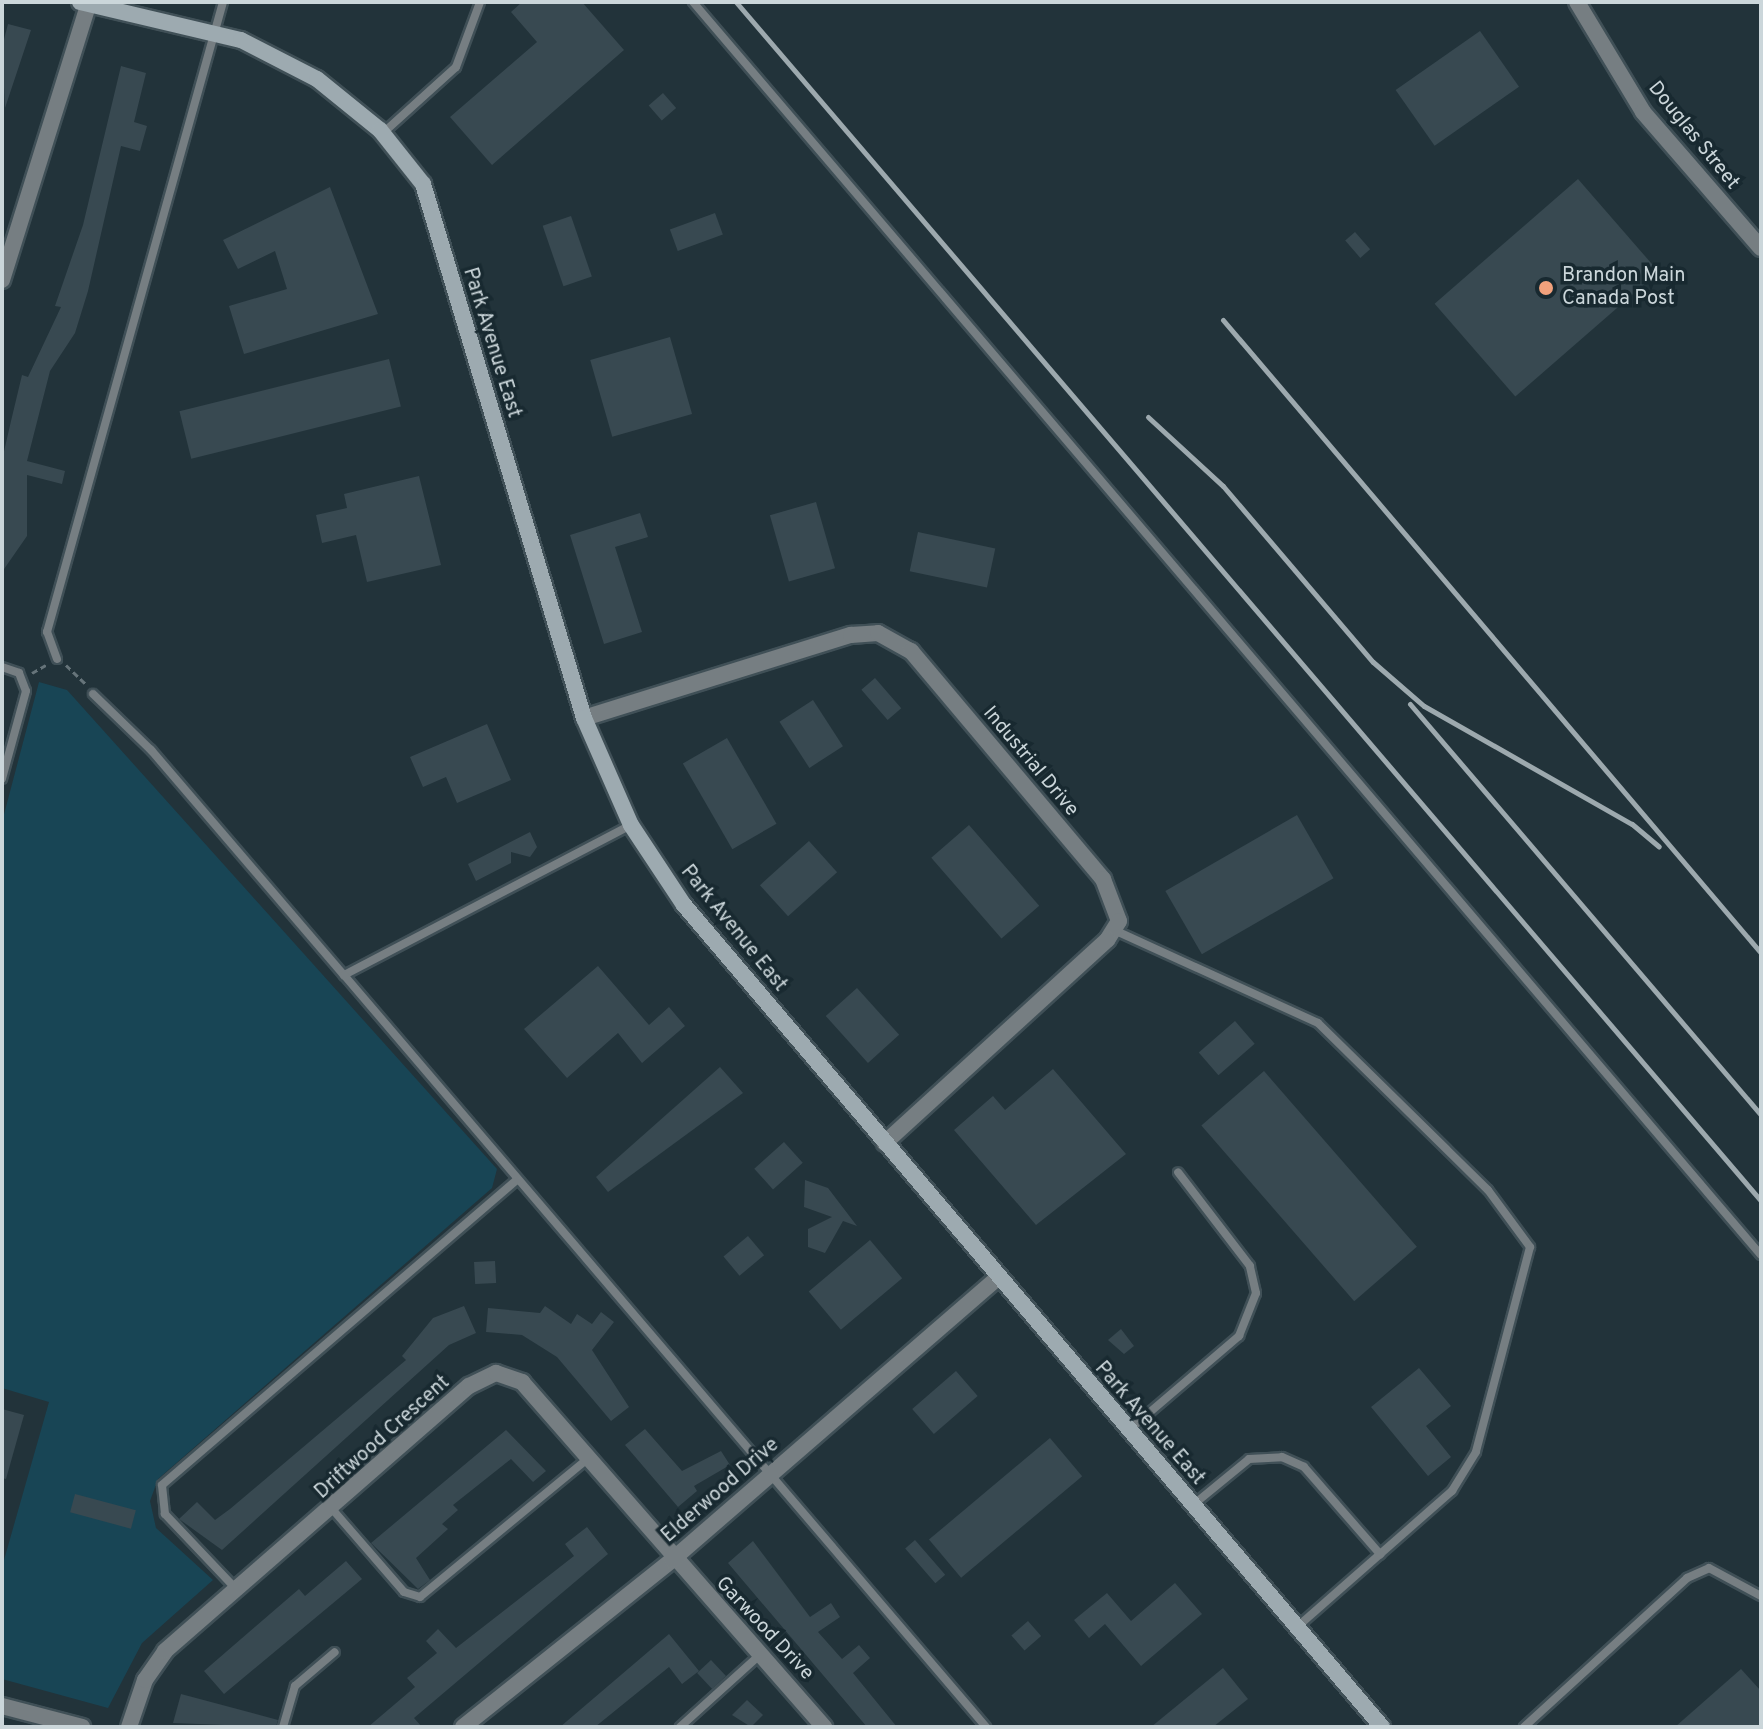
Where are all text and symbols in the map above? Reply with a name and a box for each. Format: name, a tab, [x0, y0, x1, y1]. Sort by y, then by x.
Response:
street label: Douglas Street	[1642, 77, 1744, 195]
place label: Brandon Main Canada Post	[1562, 264, 1685, 311]
street label: Park Avenue East	[457, 265, 525, 421]
marker: Brandon Main Canada Post	[1537, 279, 1555, 297]
street label: Industrial Drive	[977, 702, 1083, 822]
street label: Park Avenue East	[674, 861, 792, 997]
street label: Park Avenue East	[1089, 1357, 1209, 1491]
street label: Driftwood Crescent	[311, 1371, 455, 1505]
street label: Elderwood Drive	[657, 1434, 785, 1548]
street label: Garwood Drive	[710, 1572, 818, 1686]

